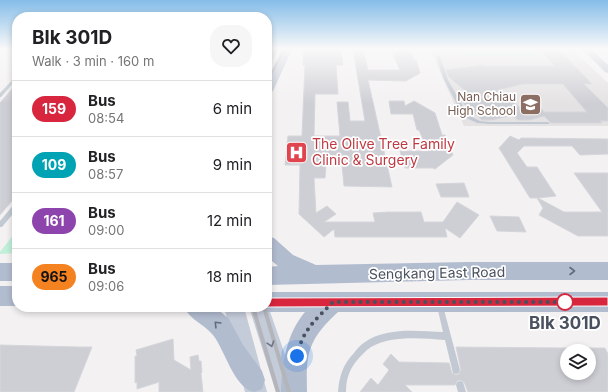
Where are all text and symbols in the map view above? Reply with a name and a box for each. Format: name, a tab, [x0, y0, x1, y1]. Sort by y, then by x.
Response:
button: heart	[210, 25, 252, 67]
text: Blk 301D	[32, 26, 112, 49]
text: Walk · 3 min · 160 m	[32, 53, 154, 69]
place label: Nan Chiau High School	[447, 89, 516, 118]
text: Bus	[88, 91, 116, 110]
school or university icon: Nan Chiau High School	[518, 91, 544, 117]
text: 6 min	[213, 99, 252, 118]
text: 159	[42, 100, 66, 117]
text: 08:54	[88, 110, 124, 126]
place label: The Olive Tree Family Clinic & Surgery	[312, 135, 455, 168]
hospital icon: The Olive Tree Family Clinic & Surgery	[283, 139, 309, 165]
text: Bus	[88, 147, 116, 166]
text: 9 min	[213, 155, 252, 174]
text: 109	[42, 156, 66, 173]
text: 08:57	[88, 166, 123, 182]
text: Bus	[88, 203, 116, 222]
text: 12 min	[207, 211, 252, 230]
text: 161	[43, 212, 65, 229]
text: 09:00	[88, 222, 124, 238]
text: Bus	[88, 259, 116, 278]
street label: Sengkang East Road	[369, 263, 505, 282]
text: 18 min	[207, 267, 252, 286]
one-way arrow	[569, 267, 575, 275]
text: 965	[40, 268, 68, 285]
text: 09:06	[88, 278, 124, 294]
marker: Blk 301D	[556, 293, 574, 311]
place label: Blk 301D	[529, 313, 601, 333]
one-way arrow	[214, 321, 222, 329]
one-way arrow	[266, 341, 275, 348]
map controls	[560, 344, 596, 380]
button: layers	[560, 344, 596, 380]
your location	[287, 346, 307, 366]

